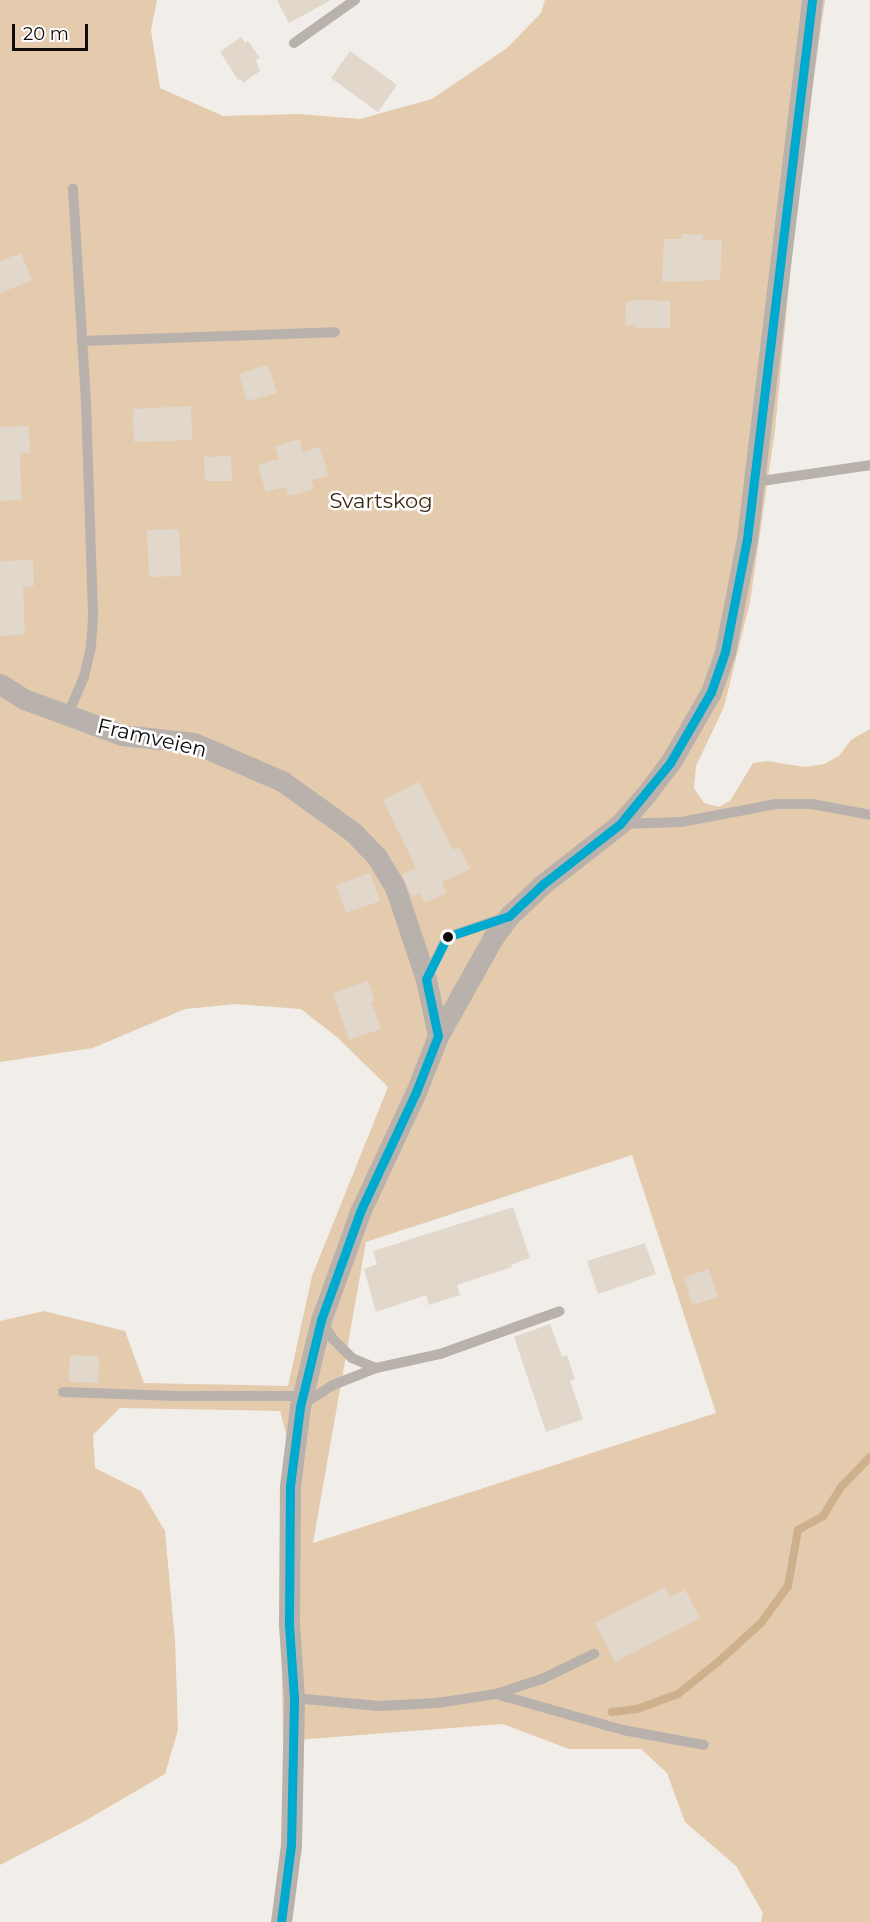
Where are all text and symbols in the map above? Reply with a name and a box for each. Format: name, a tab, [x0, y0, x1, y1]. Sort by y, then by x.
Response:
scale bar	[15, 12, 92, 50]
text: 20 m	[23, 23, 69, 45]
park label: Svartskog	[329, 488, 433, 514]
street label: Framveien	[95, 713, 209, 763]
unlabelled marker	[442, 931, 454, 943]

